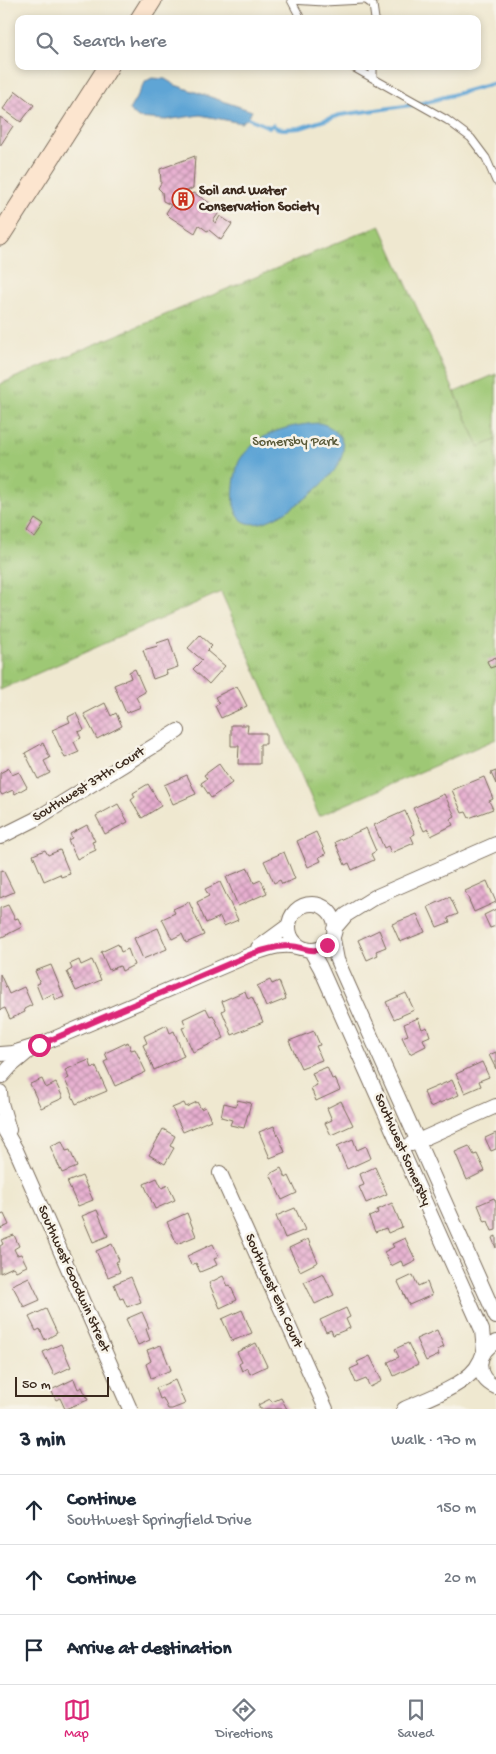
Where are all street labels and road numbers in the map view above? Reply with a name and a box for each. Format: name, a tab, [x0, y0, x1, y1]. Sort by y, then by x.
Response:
street label: Southwest 37th Court	[30, 743, 149, 826]
street label: Southwest Somersby	[370, 1091, 434, 1209]
street label: Southwest Goodwin Street	[33, 1203, 114, 1356]
street label: Southwest Elm Court	[240, 1231, 306, 1352]

